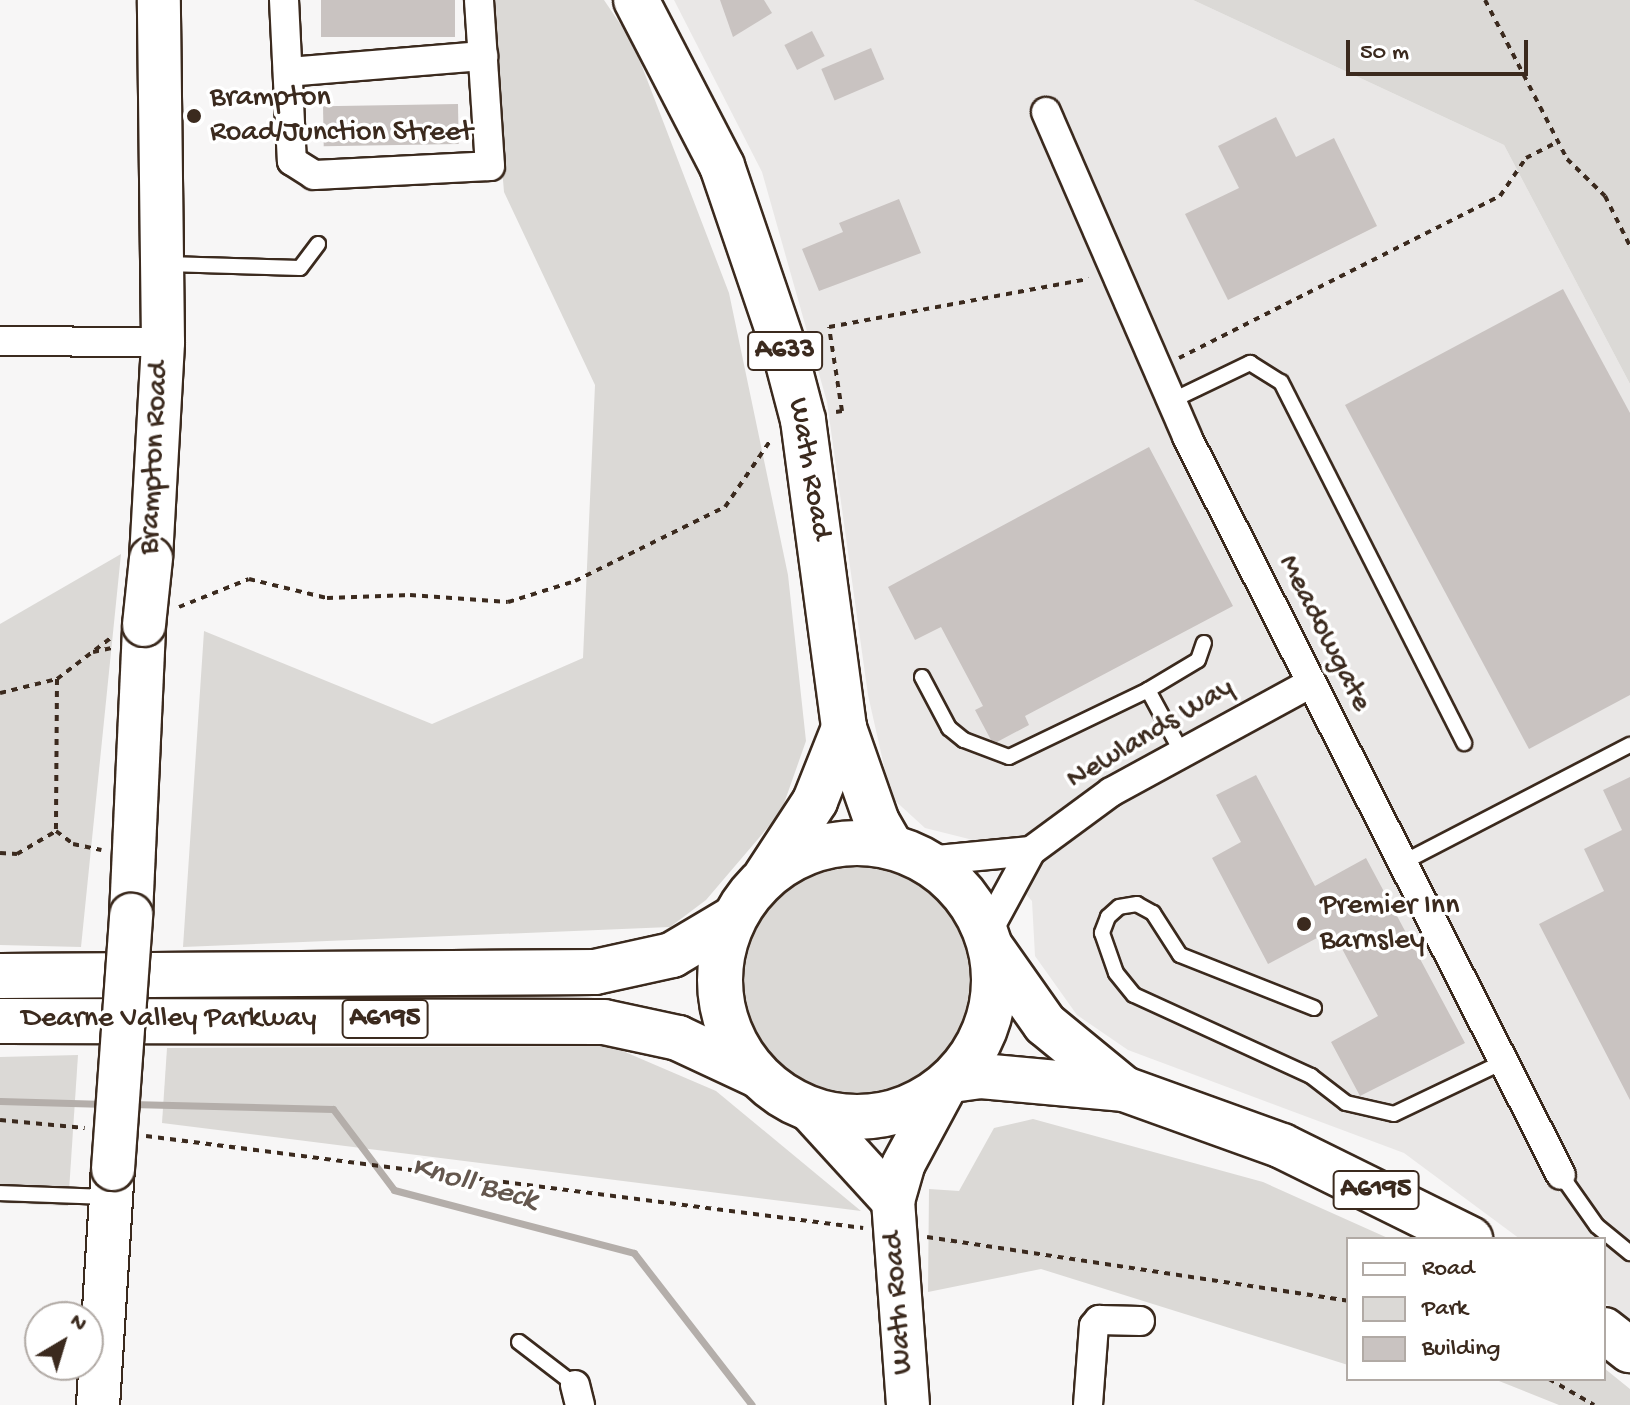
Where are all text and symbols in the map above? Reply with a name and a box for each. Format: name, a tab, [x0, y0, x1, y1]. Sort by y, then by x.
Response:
scale bar	[1350, 24, 1532, 74]
text: 50 m	[1360, 39, 1409, 68]
place label: Brampton Road/Junction Street	[210, 81, 473, 152]
marker: Brampton Road/Junction Street	[185, 107, 203, 125]
road number: A633	[747, 327, 823, 375]
street label: Brampton Road	[133, 361, 179, 555]
street label: Wath Road	[778, 395, 838, 543]
street label: Meadowgate	[1268, 550, 1378, 718]
street label: Newlands Way	[1061, 671, 1241, 799]
place label: Premier Inn Barnsley	[1320, 889, 1459, 960]
marker: Premier Inn Barnsley	[1295, 915, 1313, 933]
road number: A6195	[341, 995, 429, 1043]
street label: Dearne Valley Parkway	[22, 1002, 316, 1038]
water label: Knoll Beck	[407, 1149, 541, 1221]
road number: A6195	[1332, 1166, 1420, 1214]
street label: Wath Road	[877, 1230, 923, 1376]
legend	[1346, 1237, 1606, 1381]
text: Road	[1422, 1255, 1474, 1284]
text: Park	[1422, 1295, 1468, 1324]
north arrow	[24, 1301, 104, 1381]
text: N	[64, 1309, 91, 1338]
text: Building	[1422, 1335, 1500, 1364]

